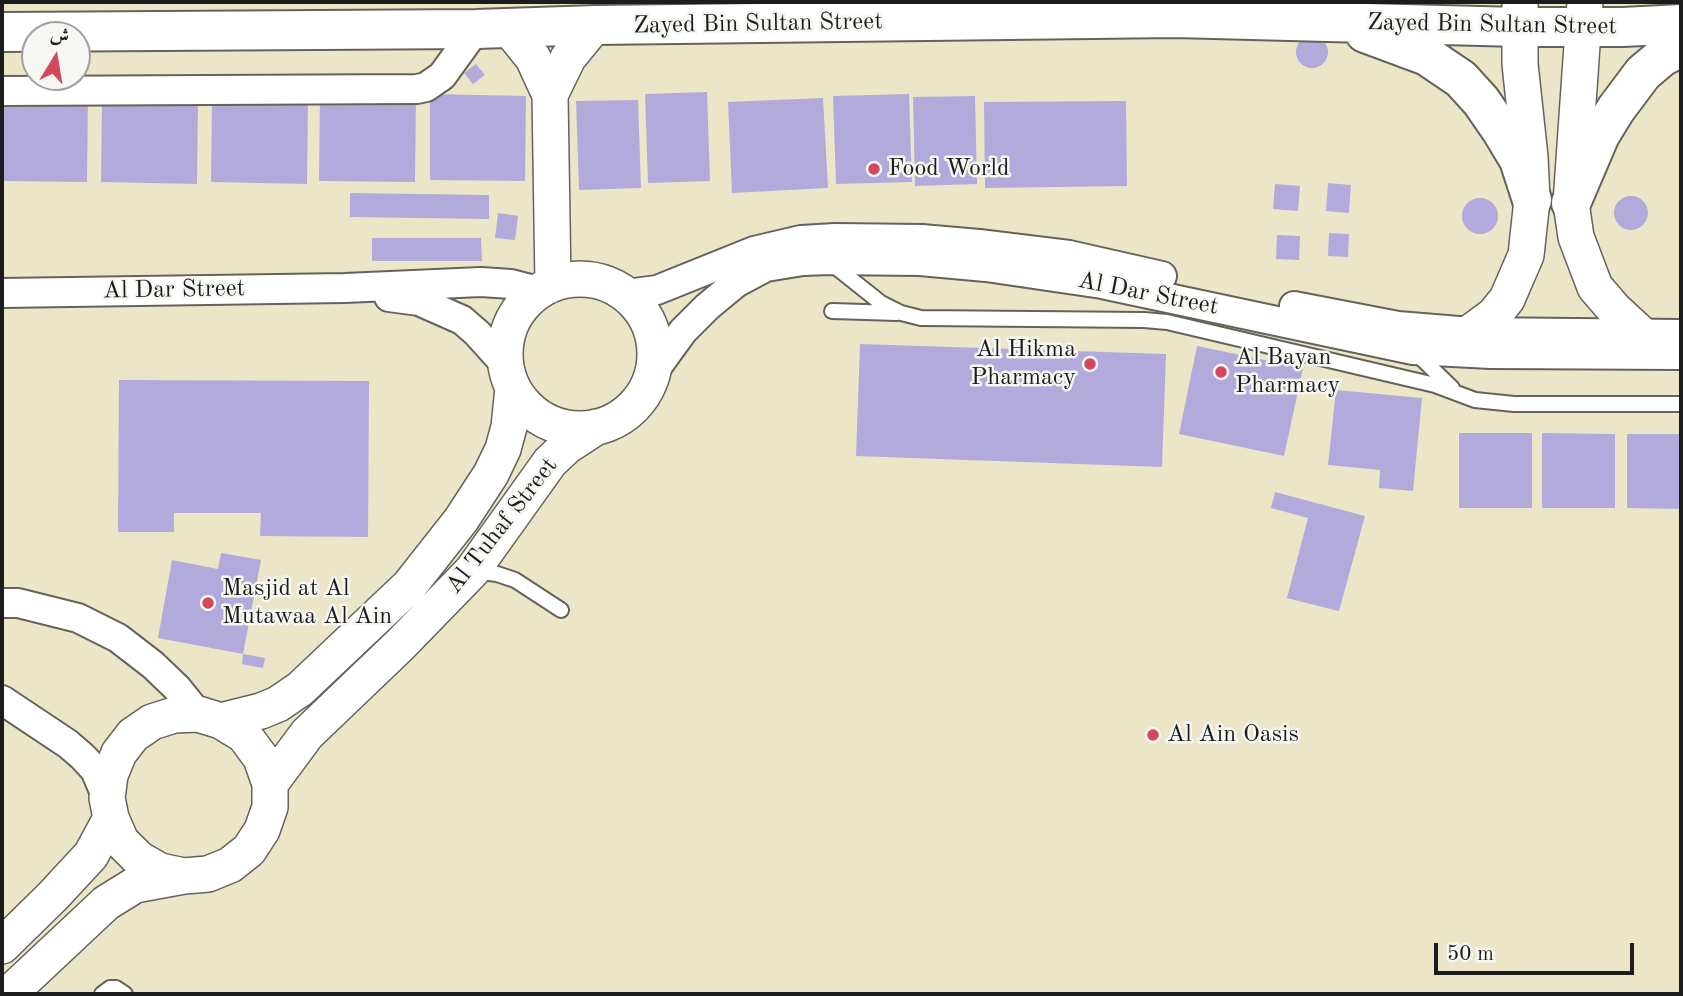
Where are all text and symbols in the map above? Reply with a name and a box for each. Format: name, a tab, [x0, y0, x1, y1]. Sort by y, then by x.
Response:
street label: Zayed Bin Sultan Street	[633, 7, 883, 41]
street label: Zayed Bin Sultan Street	[1367, 8, 1617, 42]
north arrow	[21, 21, 91, 91]
text: ش	[49, 26, 71, 48]
place label: Food World	[888, 155, 1010, 183]
marker: Food World	[866, 161, 882, 177]
street label: Al Dar Street	[1075, 266, 1221, 322]
street label: Al Dar Street	[103, 274, 245, 306]
place label: Al Hikma Pharmacy	[971, 336, 1076, 392]
place label: Al Bayan Pharmacy	[1235, 344, 1340, 400]
marker: Al Hikma Pharmacy	[1082, 356, 1098, 372]
marker: Al Bayan Pharmacy	[1213, 364, 1229, 380]
street label: Al Tuhaf Street	[440, 452, 564, 600]
place label: Masjid at Al Mutawaa Al Ain	[222, 575, 392, 631]
marker: Masjid at Al Mutawaa Al Ain	[200, 595, 216, 611]
place label: Al Ain Oasis	[1167, 721, 1299, 749]
marker: Al Ain Oasis	[1145, 727, 1161, 743]
scale bar	[1438, 930, 1638, 974]
text: 50 m	[1447, 944, 1494, 965]

